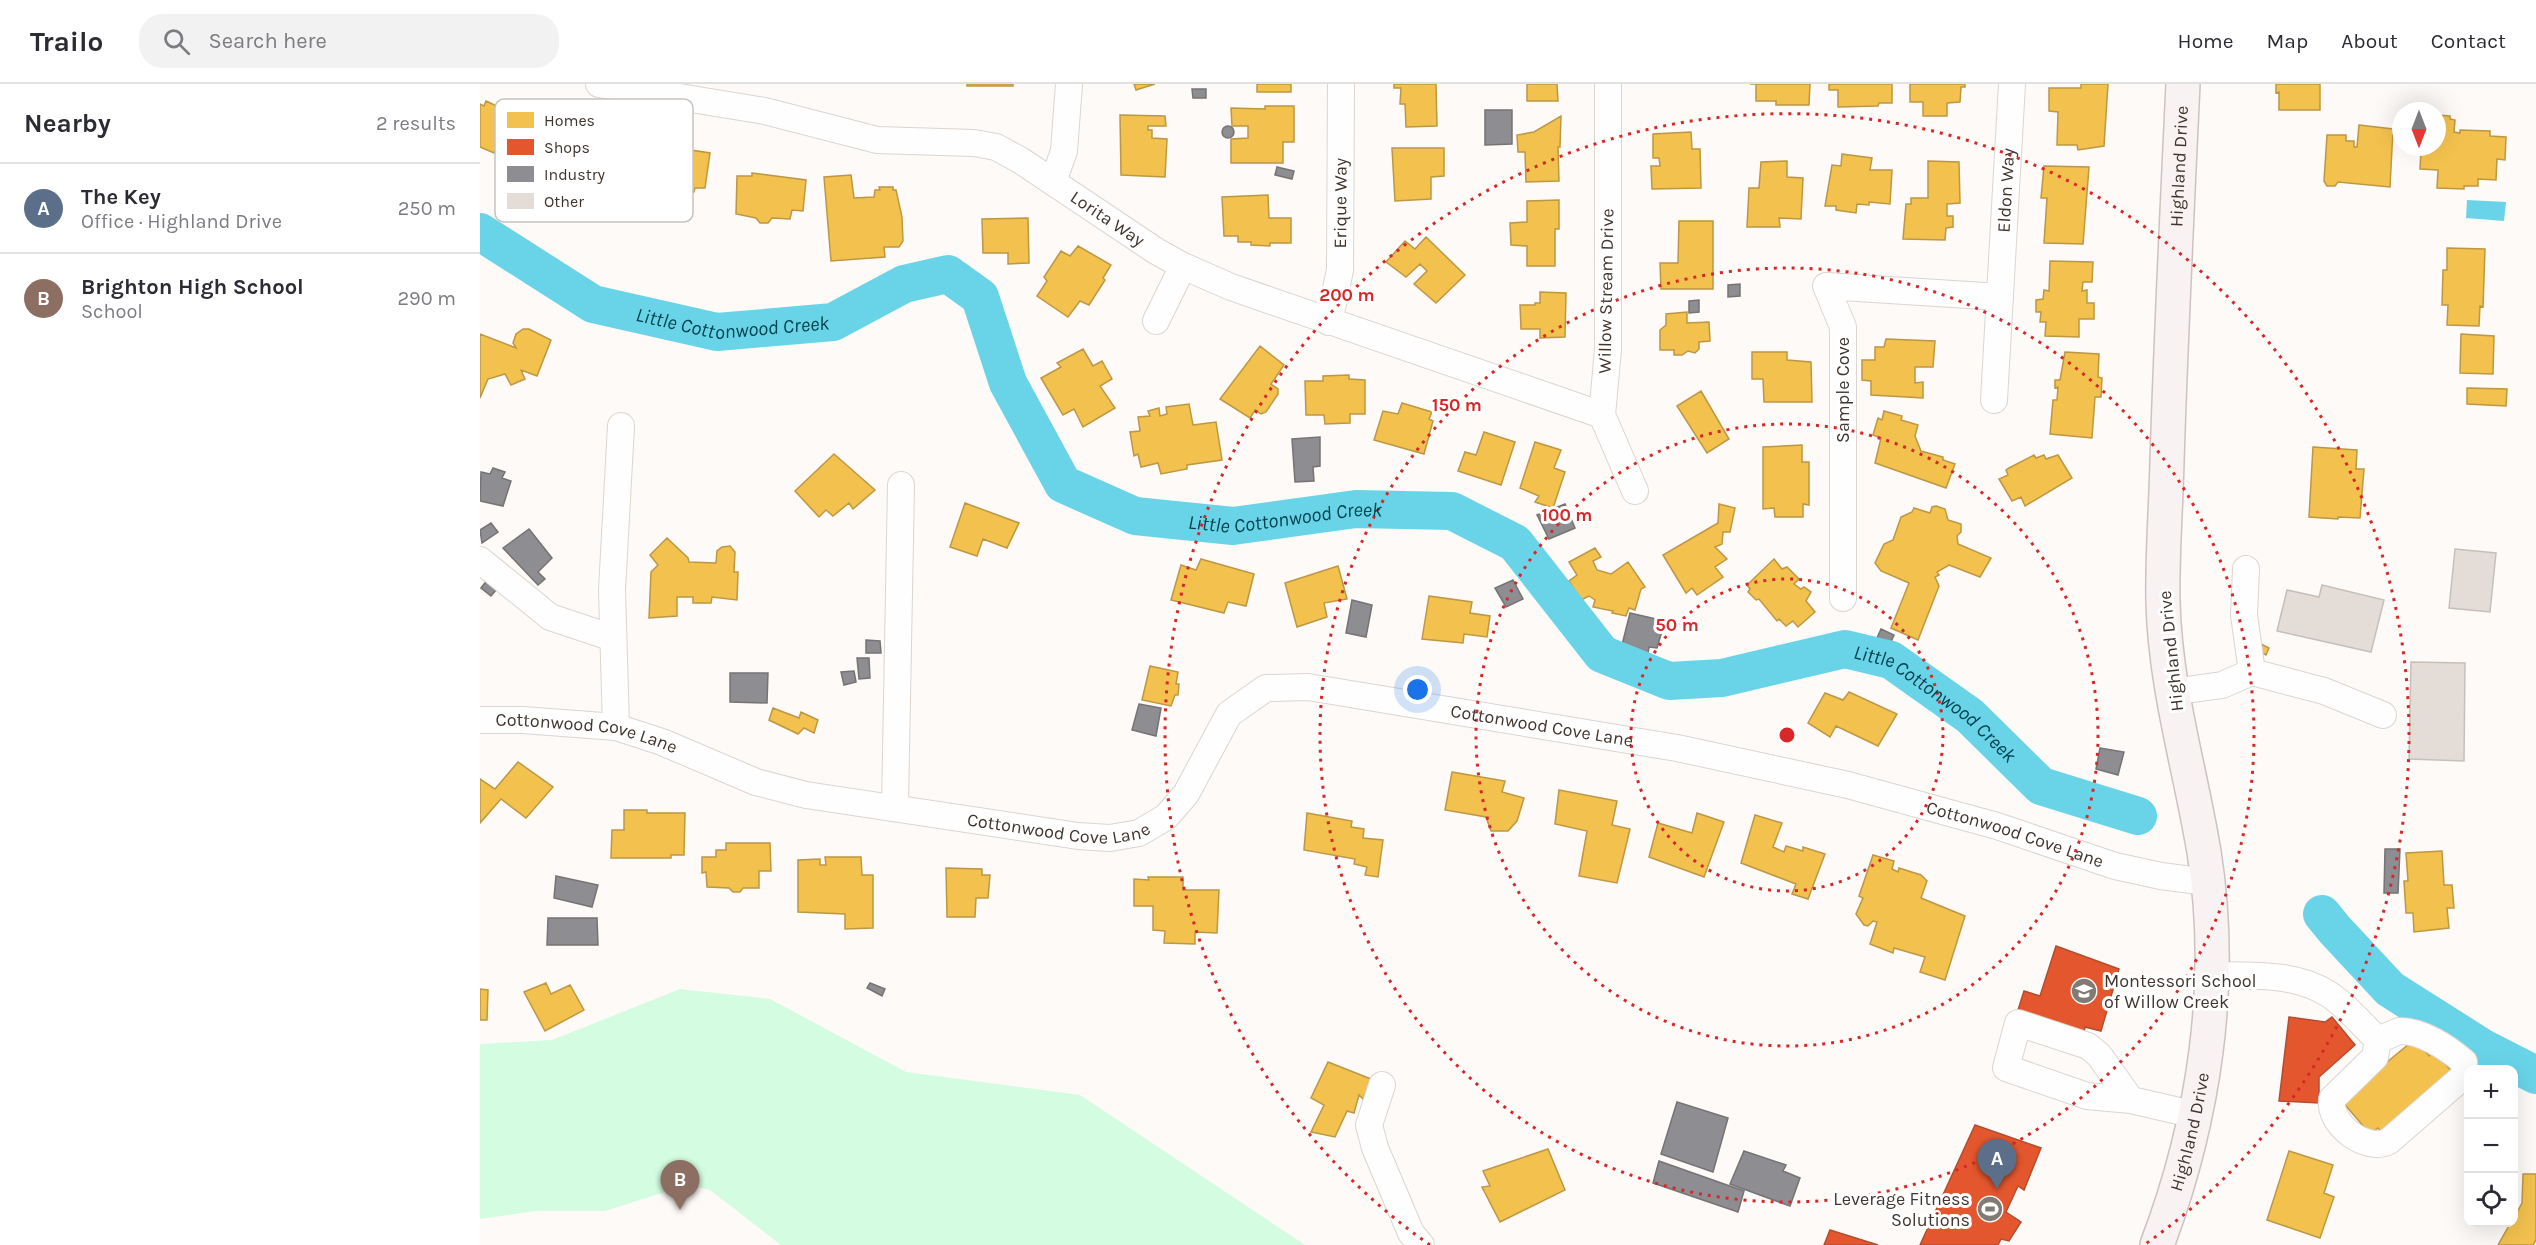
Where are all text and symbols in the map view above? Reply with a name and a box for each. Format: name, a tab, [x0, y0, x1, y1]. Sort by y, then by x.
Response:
search box	[139, 14, 559, 68]
text: Trailo	[30, 25, 103, 58]
icon: search	[160, 25, 193, 58]
text: Search here	[208, 28, 327, 54]
text: Home	[2178, 29, 2234, 53]
text: Map	[2267, 29, 2308, 53]
text: About	[2341, 29, 2398, 53]
text: Contact	[2431, 29, 2506, 53]
legend	[495, 99, 693, 222]
north arrow	[2392, 102, 2446, 156]
street label: Highland Drive	[2165, 105, 2193, 227]
text: Nearby	[24, 108, 111, 139]
text: Homes	[544, 111, 595, 130]
text: 2 results	[376, 112, 456, 135]
text: Shops	[544, 138, 590, 157]
street label: Eldon Way	[1993, 147, 2019, 233]
street label: Erique Way	[1329, 157, 1352, 249]
text: Industry	[544, 165, 606, 184]
text: The Key	[81, 184, 161, 210]
street label: Lorita Way	[1066, 186, 1150, 252]
text: Other	[544, 192, 584, 211]
text: A	[37, 197, 50, 220]
text: 250 m	[398, 197, 456, 220]
street label: Willow Stream Drive	[1594, 208, 1618, 374]
text: Office · Highland Drive	[81, 210, 282, 233]
text: Brighton High School	[81, 274, 304, 300]
text: 200 m	[1319, 284, 1375, 306]
text: B	[37, 287, 50, 310]
text: 290 m	[397, 287, 456, 310]
text: School	[81, 300, 143, 323]
water label: Little Cottonwood Creek	[634, 303, 831, 344]
street label: Sample Cove	[1832, 337, 1854, 443]
text: 150 m	[1432, 394, 1482, 416]
water label: Little Cottonwood Creek	[1187, 497, 1383, 538]
text: 100 m	[1542, 504, 1592, 526]
street label: Highland Drive	[2154, 590, 2188, 712]
text: 50 m	[1655, 614, 1699, 636]
water label: Little Cottonwood Creek	[1851, 640, 2022, 767]
your location	[1403, 675, 1432, 704]
street label: Cottonwood Cove Lane	[1449, 700, 1635, 752]
street label: Cottonwood Cove Lane	[496, 709, 681, 758]
centre of rings	[1777, 725, 1797, 745]
street label: Cottonwood Cove Lane	[1924, 796, 2107, 872]
street label: Cottonwood Cove Lane	[966, 808, 1154, 849]
place label: Montessori School of Willow Creek	[2104, 970, 2257, 1013]
school or university icon: Montessori School of Willow Creek	[2069, 976, 2099, 1006]
map controls	[2464, 1065, 2518, 1227]
button: +	[2464, 1065, 2518, 1119]
street label: Highland Drive	[2165, 1071, 2214, 1194]
button: −	[2464, 1119, 2518, 1173]
pin: A	[1978, 1140, 2017, 1189]
pin: B	[660, 1160, 700, 1210]
button: locate	[2464, 1173, 2518, 1227]
place label: Leverage Fitness Solutions	[1833, 1188, 1970, 1231]
sports icon: Leverage Fitness Solutions	[1975, 1194, 2005, 1224]

